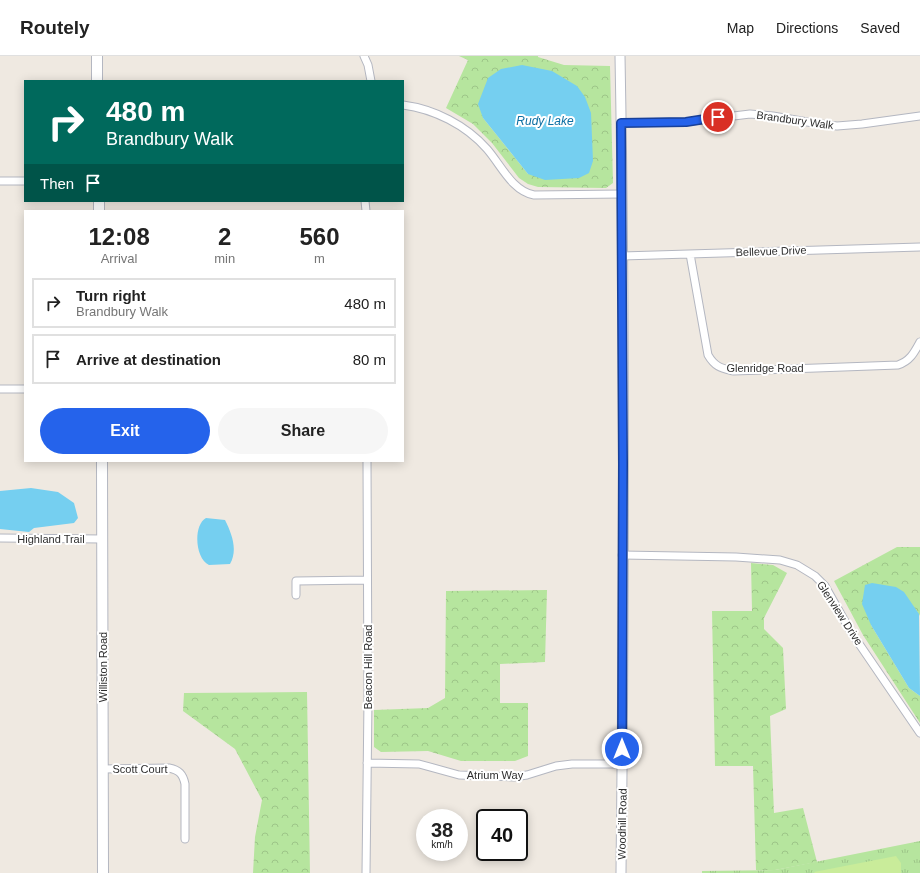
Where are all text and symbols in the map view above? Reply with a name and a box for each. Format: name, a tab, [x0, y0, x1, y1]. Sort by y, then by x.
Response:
text: Routely	[20, 17, 90, 38]
text: Map	[727, 20, 754, 36]
text: Directions	[776, 20, 838, 36]
text: Saved	[860, 20, 900, 36]
icon: right	[40, 96, 92, 148]
text: 480 m	[106, 96, 185, 127]
pin	[701, 100, 735, 134]
icon: arrive	[707, 106, 729, 128]
street label: Brandbury Walk	[756, 109, 835, 131]
water label: Rudy Lake	[516, 114, 574, 128]
text: Brandbury Walk	[106, 129, 233, 149]
icon: arrive	[82, 172, 104, 194]
text: Then	[40, 175, 74, 192]
text: 12:08	[88, 223, 150, 250]
text: 2	[218, 223, 231, 250]
text: 560	[300, 223, 340, 250]
street label: Bellevue Drive	[735, 244, 807, 258]
text: Arrival	[101, 251, 138, 266]
text: min	[214, 251, 235, 266]
text: m	[314, 251, 325, 266]
text: Turn right	[76, 287, 146, 304]
icon: right	[42, 292, 64, 314]
text: 480 m	[344, 295, 386, 312]
text: Brandbury Walk	[76, 304, 168, 319]
icon: arrive	[42, 348, 64, 370]
text: Arrive at destination	[76, 351, 221, 368]
text: 80 m	[353, 351, 386, 368]
street label: Glenridge Road	[726, 362, 804, 374]
button: Exit	[40, 408, 210, 454]
button: Share	[218, 408, 388, 454]
street label: Highland Trail	[17, 533, 85, 545]
street label: Glenview Drive	[815, 579, 865, 647]
street label: Beacon Hill Road	[362, 625, 374, 710]
street label: Williston Road	[97, 632, 109, 702]
position arrow	[601, 728, 643, 770]
street label: Scott Court	[112, 763, 168, 775]
street label: Atrium Way	[467, 769, 524, 781]
street label: Woodhill Road	[615, 788, 629, 860]
speed limit sign: 40	[476, 809, 528, 861]
text: 38	[431, 819, 453, 841]
text: km/h	[431, 839, 453, 850]

